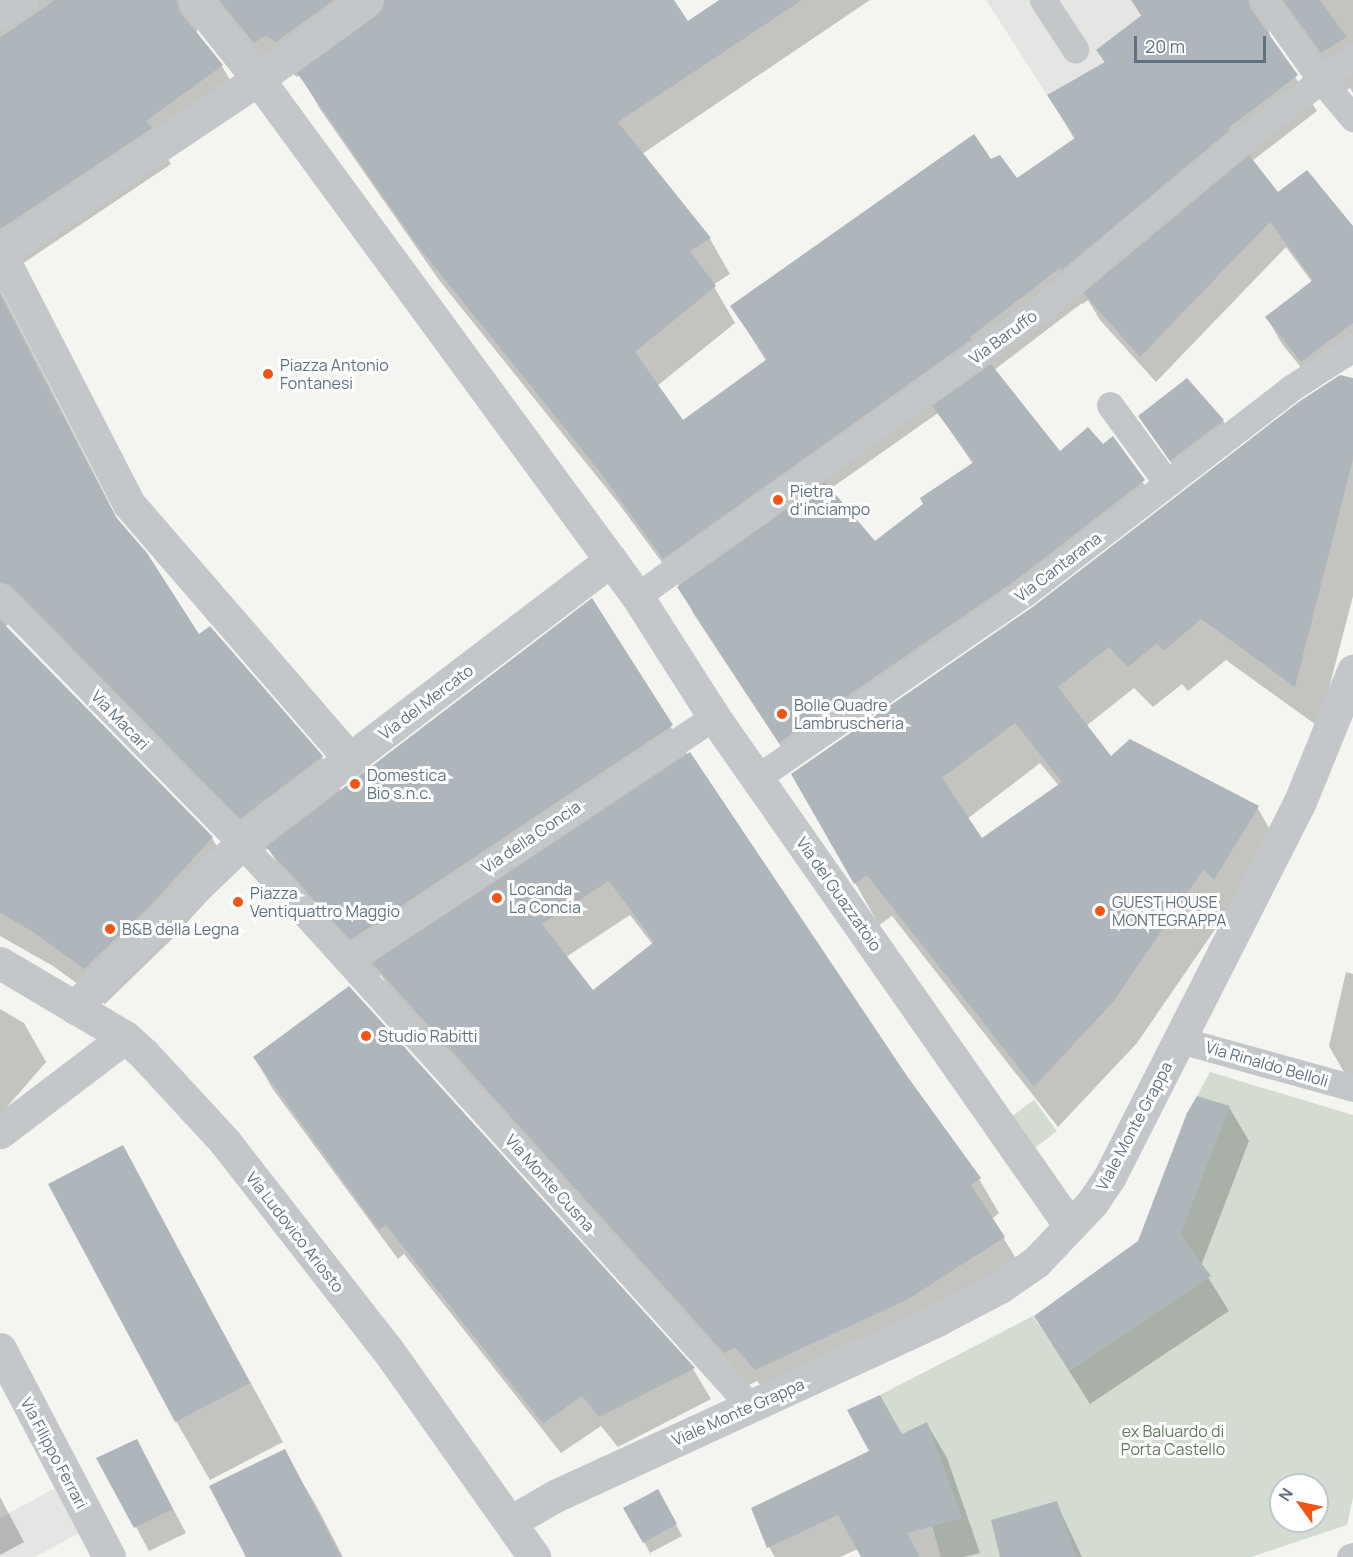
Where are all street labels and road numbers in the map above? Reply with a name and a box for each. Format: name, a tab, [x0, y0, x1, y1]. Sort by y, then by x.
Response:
street label: Via Baruffo	[965, 306, 1041, 368]
street label: Via Cantarana	[1011, 528, 1105, 606]
street label: Via del Mercato	[375, 660, 477, 744]
street label: Via Macari	[87, 686, 153, 754]
street label: Via della Concia	[478, 797, 584, 877]
street label: Via del Guazzatoio	[793, 833, 885, 955]
street label: Via Rinaldo Belloli	[1203, 1037, 1331, 1091]
street label: Viale Monte Grappa	[1092, 1058, 1176, 1194]
street label: Via Monte Cusna	[501, 1131, 599, 1235]
street label: Via Ludovico Ariosto	[242, 1168, 348, 1296]
street label: Viale Monte Grappa	[669, 1374, 807, 1450]
street label: Via Filippo Ferrari	[17, 1394, 91, 1512]

